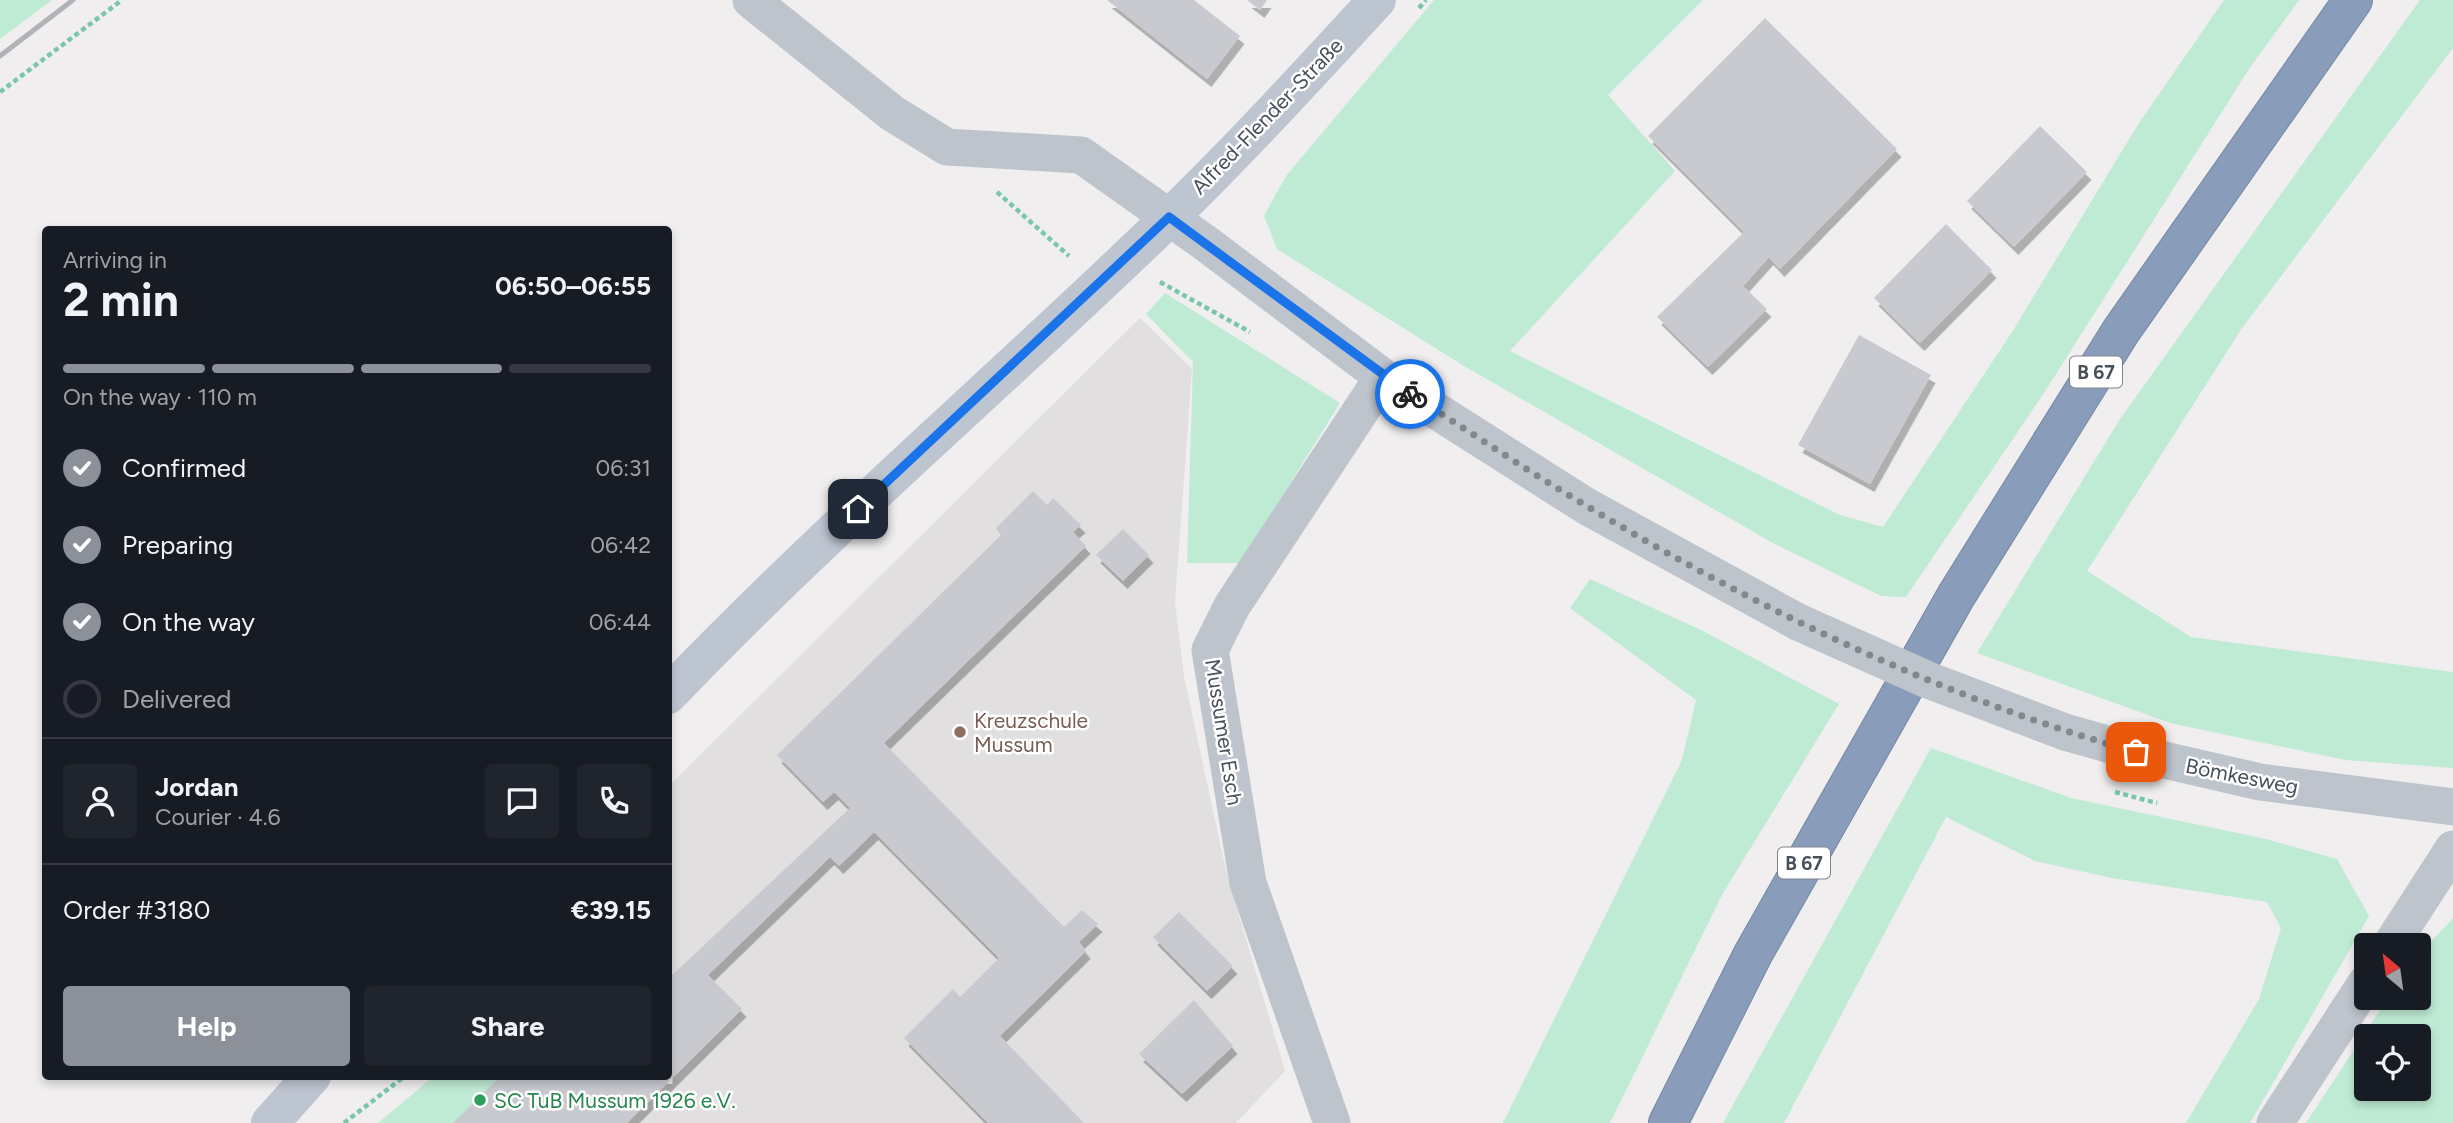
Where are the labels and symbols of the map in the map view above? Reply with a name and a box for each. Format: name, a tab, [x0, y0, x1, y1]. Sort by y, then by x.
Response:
street label: Alfred-Flender-Straße	[1186, 33, 1348, 199]
road number: B 67	[2070, 356, 2122, 388]
courier	[1375, 359, 1445, 429]
pin	[828, 479, 888, 539]
street label: Mussumer Esch	[1200, 657, 1248, 807]
place label: Kreuzschule Mussum	[974, 708, 1088, 757]
pin	[2106, 722, 2166, 782]
marker: Kreuzschule Mussum	[952, 724, 968, 740]
street label: Bömkesweg	[2184, 753, 2300, 799]
road number: B 67	[1778, 848, 1830, 878]
north arrow	[2354, 933, 2431, 1010]
place label: SC TuB Mussum 1926 e.V.	[494, 1088, 736, 1113]
marker: SC TuB Mussum 1926 e.V.	[472, 1092, 488, 1108]

